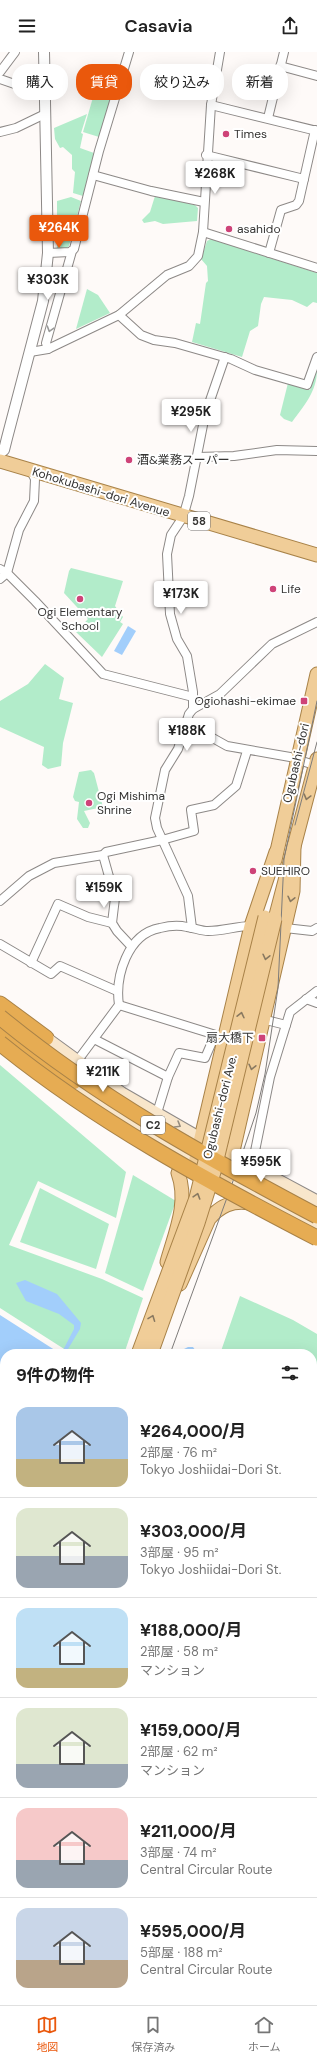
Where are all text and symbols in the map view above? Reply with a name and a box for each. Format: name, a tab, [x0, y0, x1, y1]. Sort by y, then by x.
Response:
text: Casavia	[124, 14, 193, 38]
icon: menu	[16, 15, 38, 37]
icon: share	[279, 15, 301, 37]
chip: 購入	[12, 64, 68, 100]
chip: 賃貸	[76, 64, 132, 100]
chip: 絞り込み	[140, 64, 224, 100]
chip: 新着	[232, 64, 288, 100]
place label: Times	[234, 126, 267, 142]
marker: Times	[221, 129, 231, 139]
pin: ¥268K	[187, 161, 243, 195]
text: ¥268K	[195, 165, 235, 182]
pin: ¥264K	[31, 215, 87, 249]
text: ¥264K	[38, 219, 80, 236]
place label: asahido	[237, 221, 281, 237]
marker: asahido	[224, 224, 234, 234]
pin: ¥303K	[20, 267, 76, 301]
text: ¥303K	[27, 271, 69, 288]
one-way arrow	[46, 325, 55, 332]
pin: ¥295K	[163, 399, 219, 433]
text: ¥295K	[171, 403, 211, 420]
place label: 酒&業務スーパー	[137, 452, 230, 468]
marker: 酒&業務スーパー	[124, 455, 134, 465]
street label: Kohokubashi-dori Avenue	[30, 463, 172, 521]
road number: 58	[188, 512, 210, 530]
pin: ¥173K	[153, 581, 209, 615]
place label: Life	[281, 581, 301, 597]
marker: Life	[268, 584, 278, 594]
text: ¥173K	[163, 585, 199, 602]
marker: Ogi Elementary School	[75, 594, 85, 604]
place label: Ogi Elementary School	[37, 604, 123, 634]
place label: Ogiohashi-ekimae	[195, 693, 296, 709]
marker: Ogiohashi-ekimae	[299, 696, 309, 706]
pin: ¥188K	[159, 718, 215, 752]
text: ¥188K	[168, 722, 206, 739]
street label: Ogubashi-dori	[279, 722, 313, 804]
place label: Ogi Mishima Shrine	[97, 788, 165, 818]
one-way arrow	[303, 793, 312, 800]
marker: Ogi Mishima Shrine	[84, 798, 94, 808]
place label: SUEHIRO	[261, 863, 310, 879]
marker: SUEHIRO	[248, 866, 258, 876]
pin: ¥159K	[76, 875, 132, 909]
text: ¥159K	[85, 879, 123, 896]
one-way arrow	[288, 896, 296, 902]
one-way arrow	[262, 954, 270, 960]
one-way arrow	[237, 1012, 245, 1018]
place label: 扇大橋下	[206, 1030, 254, 1046]
marker: 扇大橋下	[257, 1033, 267, 1043]
street label: Ogubashi-dori Ave.	[199, 1053, 241, 1161]
pin: ¥211K	[75, 1059, 131, 1093]
text: ¥211K	[86, 1063, 120, 1080]
one-way arrow	[248, 1063, 256, 1070]
road number: C2	[141, 1116, 165, 1134]
one-way arrow	[174, 1121, 181, 1128]
pin: ¥595K	[233, 1149, 289, 1183]
text: ¥595K	[240, 1153, 282, 1170]
one-way arrow	[192, 1192, 201, 1199]
one-way arrow	[147, 1314, 155, 1321]
icon: filters	[279, 1362, 301, 1384]
text: 9件の物件	[16, 1364, 95, 1386]
text: ¥264,000/月	[140, 1420, 246, 1442]
icon: home	[48, 1423, 96, 1471]
text: 2部屋 · 76 m²	[140, 1444, 217, 1461]
text: Tokyo Joshiidai-Dori St.	[140, 1461, 281, 1478]
text: ¥303,000/月	[140, 1520, 247, 1542]
icon: home	[48, 1524, 96, 1572]
text: 3部屋 · 95 m²	[140, 1544, 219, 1561]
text: Tokyo Joshiidai-Dori St.	[140, 1561, 281, 1578]
text: ¥188,000/月	[140, 1619, 242, 1641]
icon: home	[48, 1624, 96, 1672]
text: 2部屋 · 58 m²	[140, 1643, 218, 1660]
text: マンション	[140, 1662, 205, 1679]
text: ¥159,000/月	[140, 1719, 242, 1741]
icon: home	[48, 1724, 96, 1772]
text: 2部屋 · 62 m²	[140, 1743, 218, 1760]
text: マンション	[140, 1762, 205, 1779]
text: ¥211,000/月	[140, 1820, 237, 1842]
icon: home	[48, 1824, 96, 1872]
text: 3部屋 · 74 m²	[140, 1844, 217, 1861]
text: Central Circular Route	[140, 1861, 272, 1878]
text: ¥595,000/月	[140, 1920, 246, 1942]
icon: home	[48, 1924, 96, 1972]
text: 5部屋 · 188 m²	[140, 1944, 223, 1961]
text: Central Circular Route	[140, 1961, 272, 1978]
tab: 地図	[36, 2014, 58, 2054]
tab: 保存済み	[131, 2014, 175, 2054]
tab: ホーム	[248, 2014, 281, 2054]

